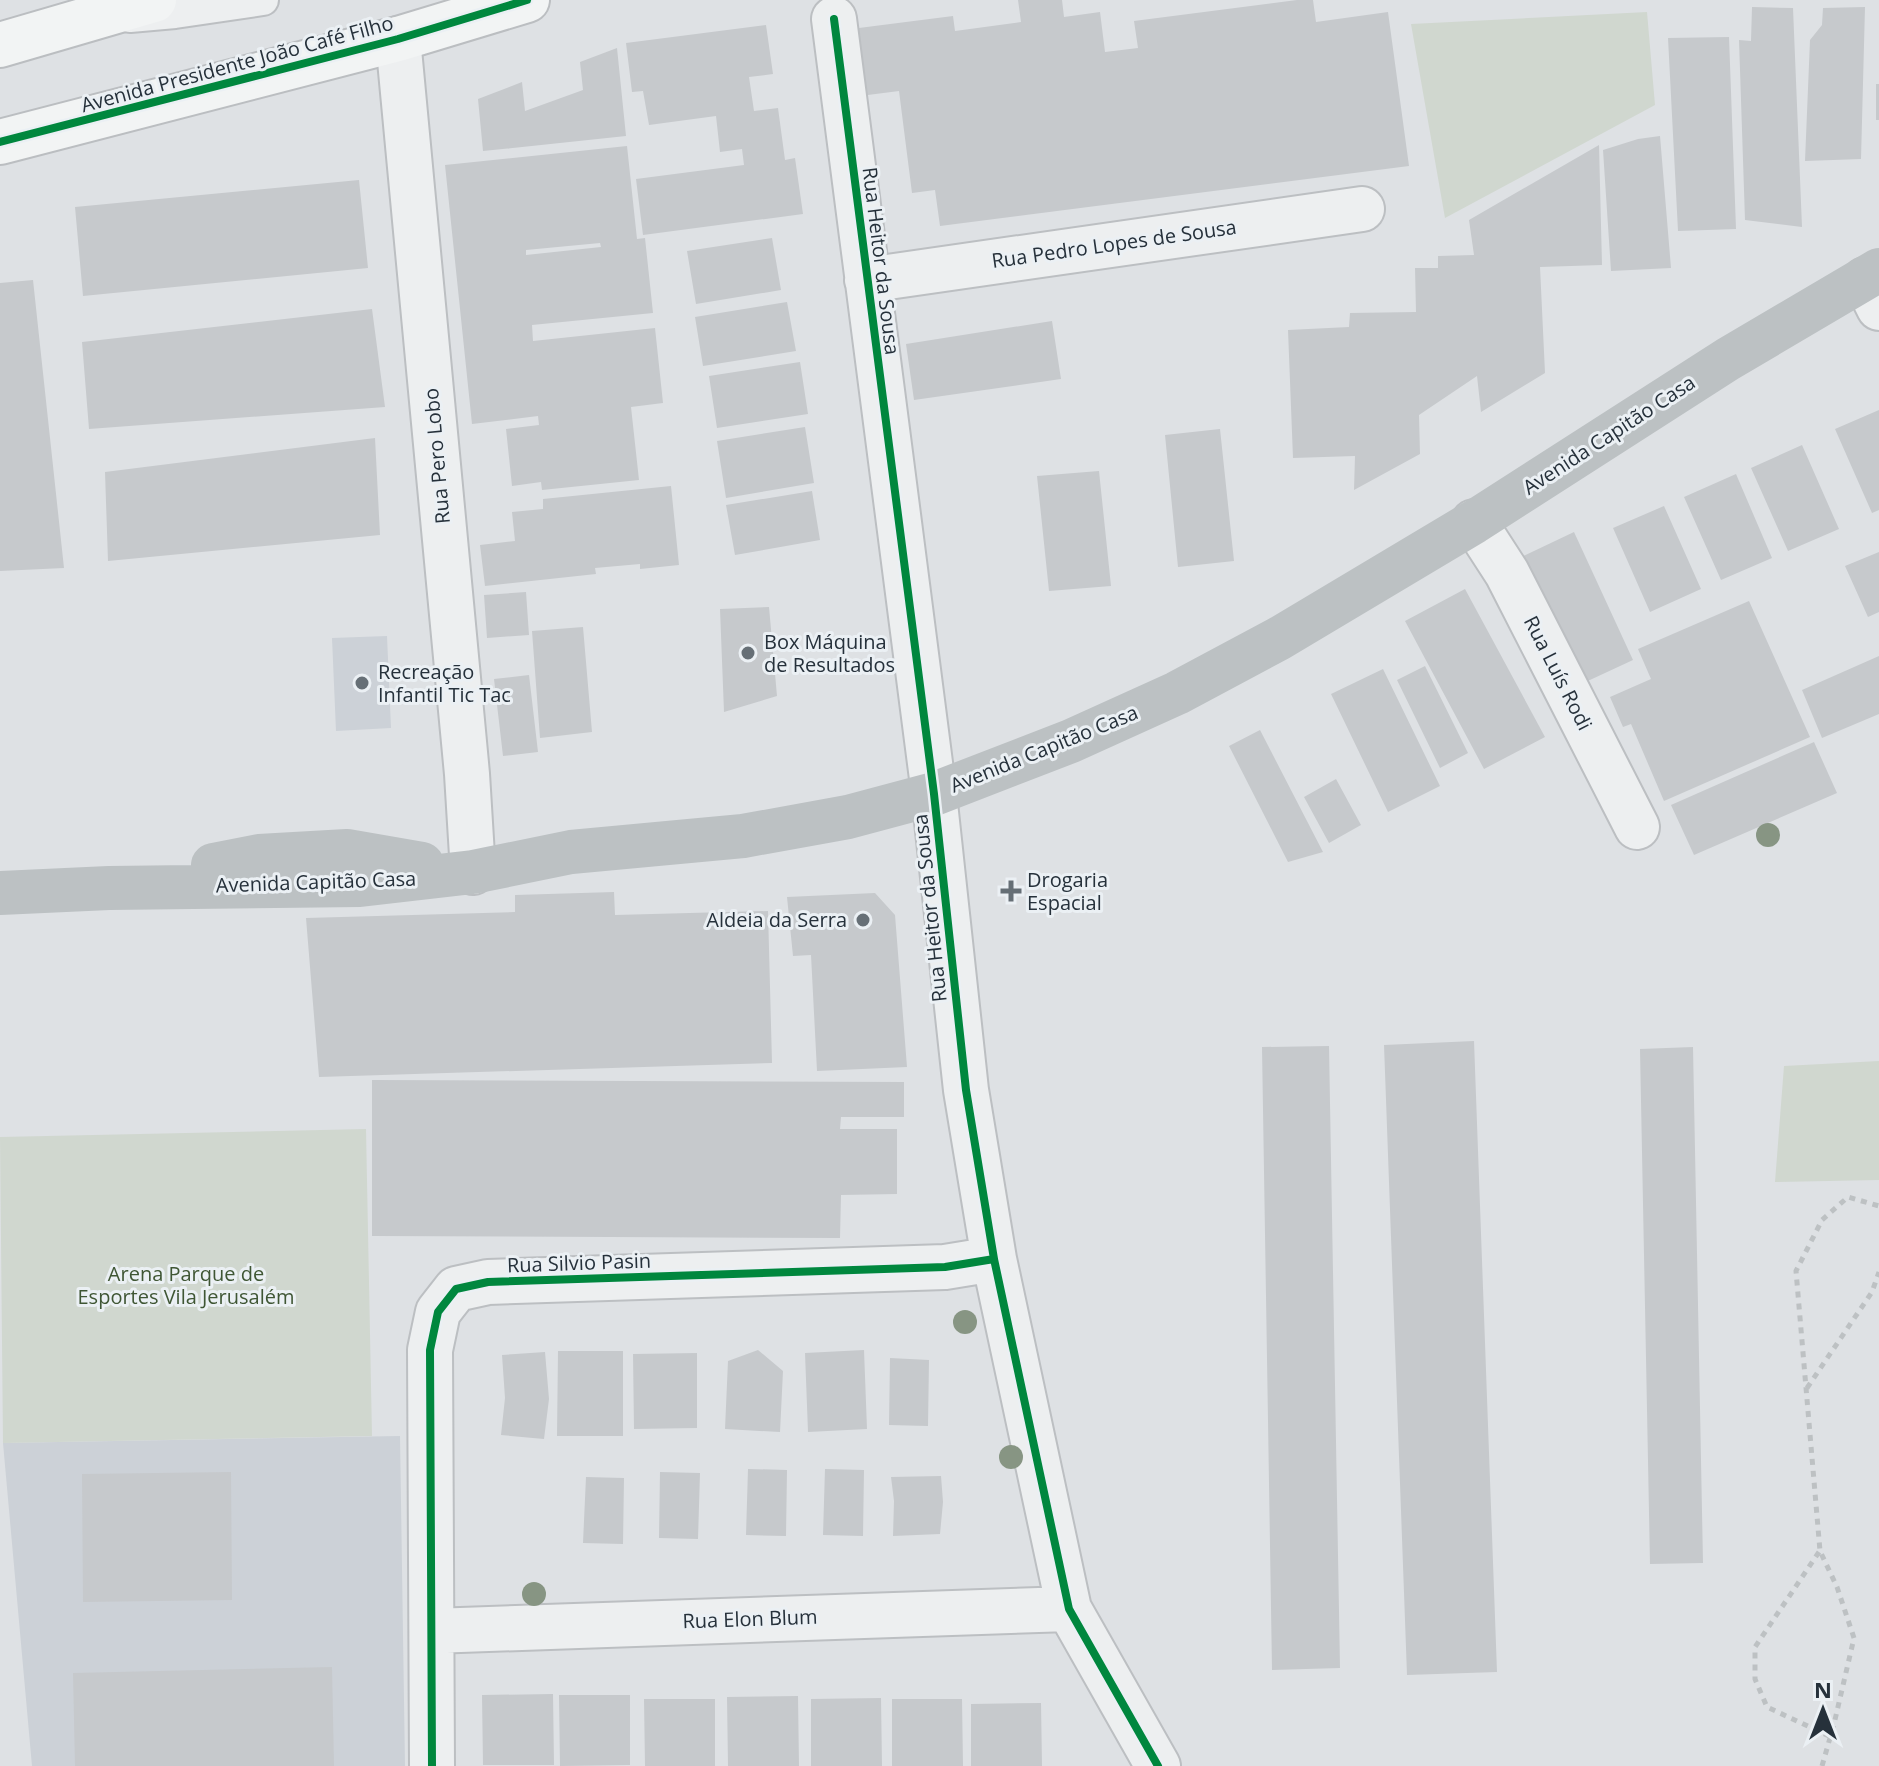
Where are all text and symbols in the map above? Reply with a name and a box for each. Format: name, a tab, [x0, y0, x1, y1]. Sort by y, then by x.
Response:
street label: Avenida Presidente João Café Filho	[78, 9, 396, 118]
street label: Rua Heitor da Sousa	[857, 166, 906, 356]
street label: Rua Pedro Lopes de Sousa	[990, 213, 1238, 274]
street label: Avenida Capitão Casa	[1517, 369, 1700, 501]
street label: Rua Pero Lobo	[417, 387, 456, 525]
street label: Rua Luís Rodi	[1518, 611, 1599, 735]
place label: Box Máquina de Resultados	[764, 628, 895, 678]
marker: Box Máquina de Resultados	[739, 644, 757, 662]
place label: Recreação Infantil Tic Tac	[378, 658, 511, 708]
marker: Recreação Infantil Tic Tac	[353, 674, 371, 692]
street label: Avenida Capitão Casa	[946, 698, 1142, 799]
street label: Rua Heitor da Sousa	[906, 813, 953, 1003]
street label: Avenida Capitão Casa	[215, 865, 417, 898]
place label: Drogaria Espacial	[1027, 866, 1108, 916]
marker: Drogaria Espacial	[1002, 882, 1020, 900]
place label: Aldeia da Serra	[706, 906, 847, 933]
marker: Aldeia da Serra	[854, 911, 872, 929]
street label: Rua Silvio Pasin	[506, 1246, 652, 1279]
park label: Arena Parque de Esportes Vila Jerusalém	[78, 1260, 294, 1310]
street label: Rua Elon Blum	[682, 1603, 818, 1634]
north arrow	[1783, 1670, 1863, 1750]
text: N	[1814, 1674, 1832, 1704]

